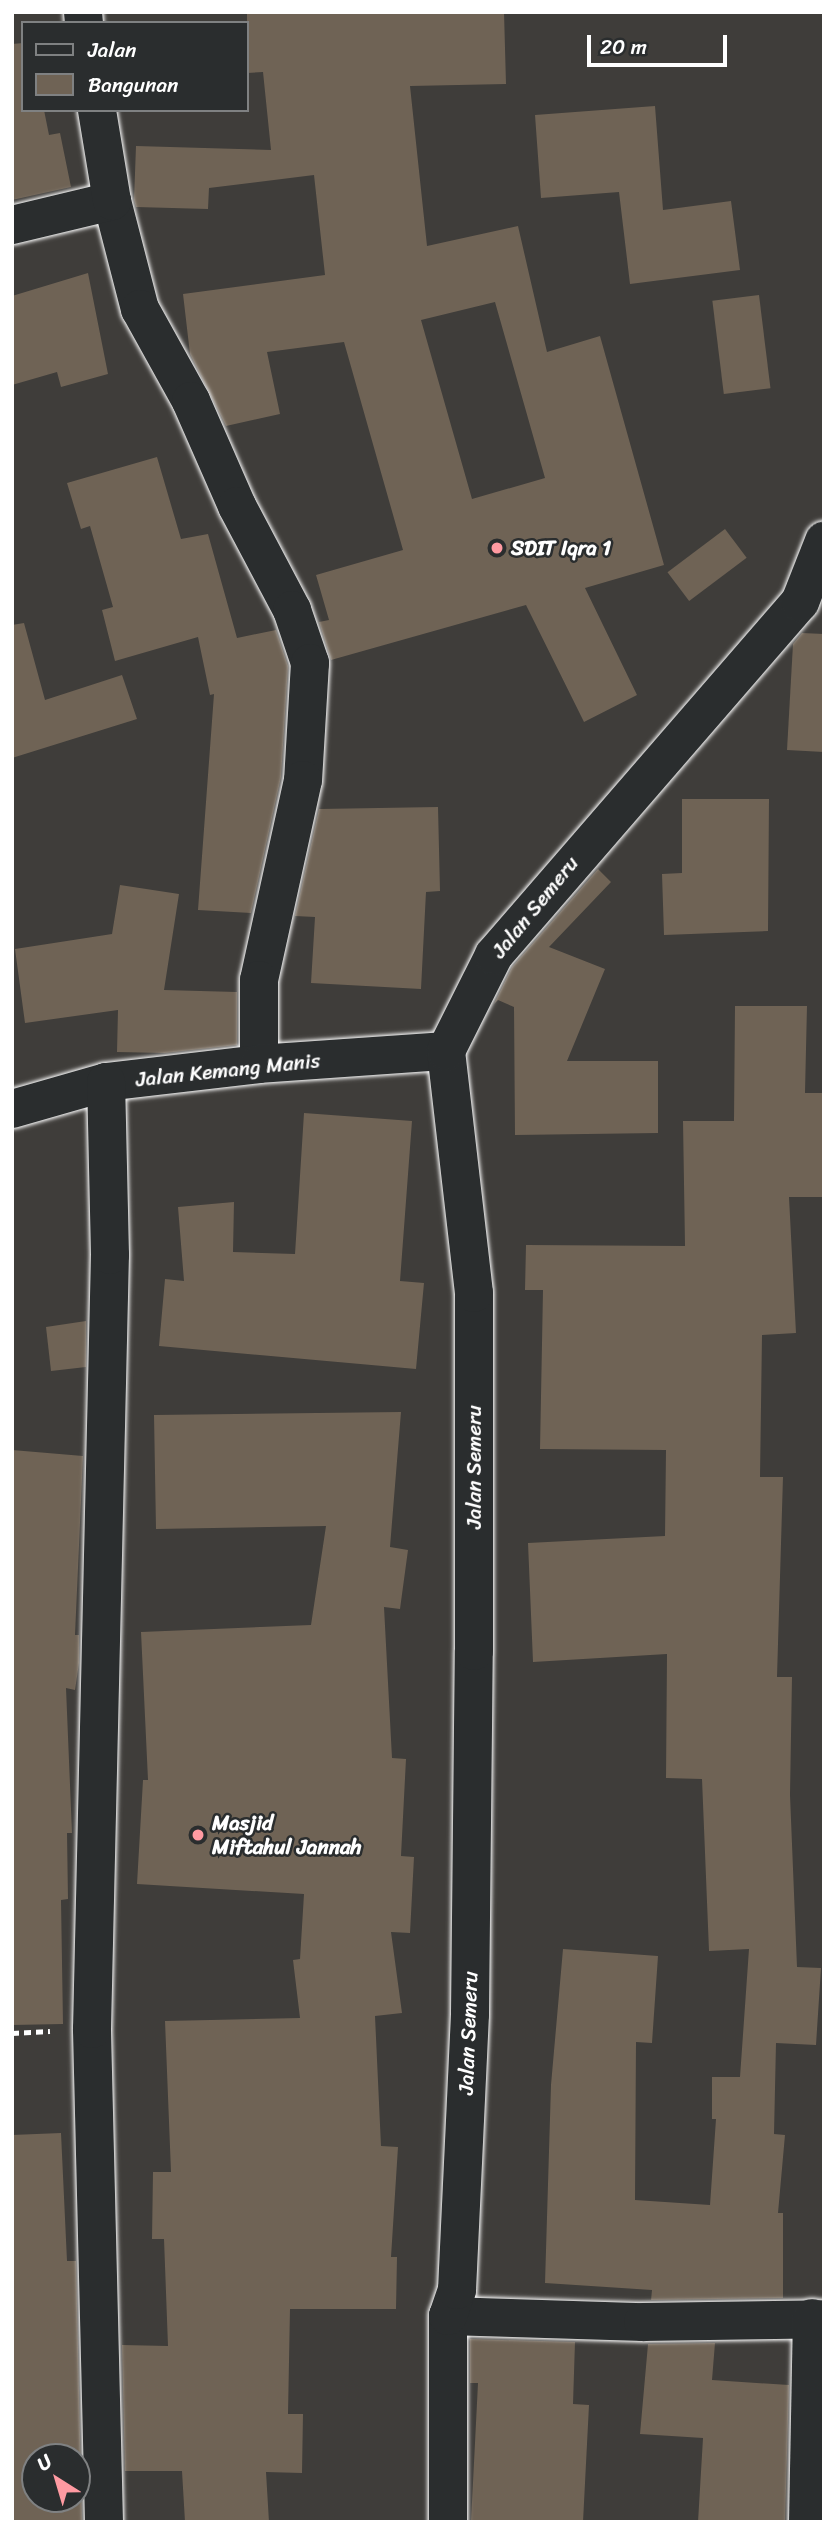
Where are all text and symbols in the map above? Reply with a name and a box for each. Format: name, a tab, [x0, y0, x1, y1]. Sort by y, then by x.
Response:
legend	[21, 21, 248, 112]
scale bar	[591, 21, 731, 65]
text: 20 m	[600, 28, 647, 66]
text: Jalan	[88, 31, 136, 69]
text: Bangunan	[88, 66, 178, 104]
place label: SDIT Iqra 1	[511, 535, 613, 561]
marker: SDIT Iqra 1	[489, 540, 505, 556]
street label: Jalan Semeru	[486, 851, 584, 963]
street label: Jalan Kemang Manis	[134, 1048, 322, 1092]
street label: Jalan Semeru	[461, 1405, 487, 1529]
place label: Masjid Miftahul Jannah	[212, 1810, 361, 1860]
marker: Masjid Miftahul Jannah	[190, 1827, 206, 1843]
street label: Jalan Semeru	[453, 1970, 483, 2096]
north arrow	[21, 2443, 91, 2513]
text: U	[29, 2445, 59, 2479]

